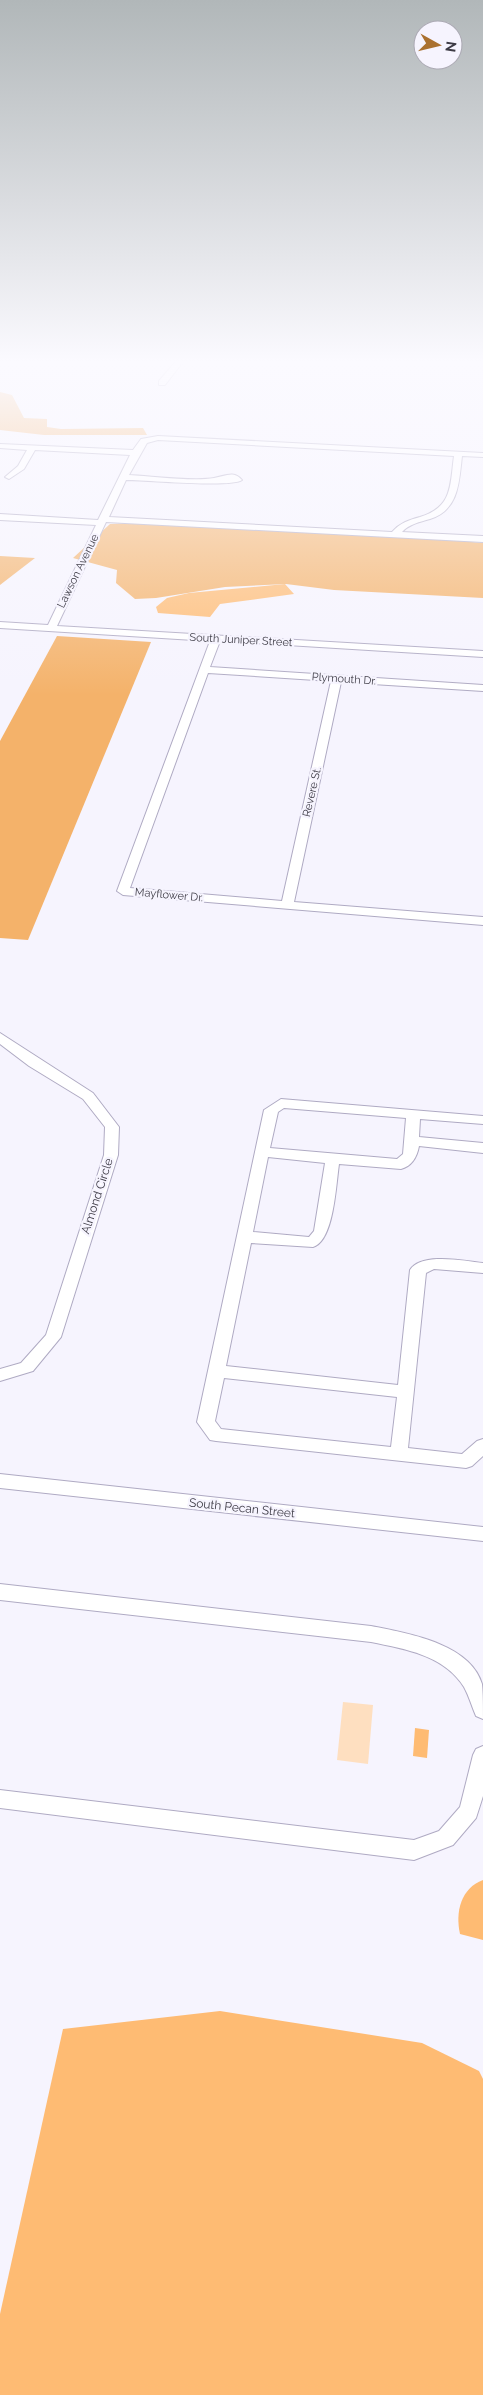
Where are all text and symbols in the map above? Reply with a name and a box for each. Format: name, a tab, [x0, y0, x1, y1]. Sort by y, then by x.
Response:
north arrow	[413, 20, 463, 70]
text: N	[442, 40, 460, 53]
street label: Lawson Avenue	[55, 532, 102, 610]
street label: South Juniper Street	[189, 631, 293, 649]
street label: Plymouth Dr.	[311, 670, 377, 688]
street label: Revere St.	[300, 766, 324, 818]
street label: Mayflower Dr.	[134, 886, 204, 904]
street label: Almond Circle	[78, 1156, 116, 1236]
street label: South Pecan Street	[188, 1495, 296, 1521]

